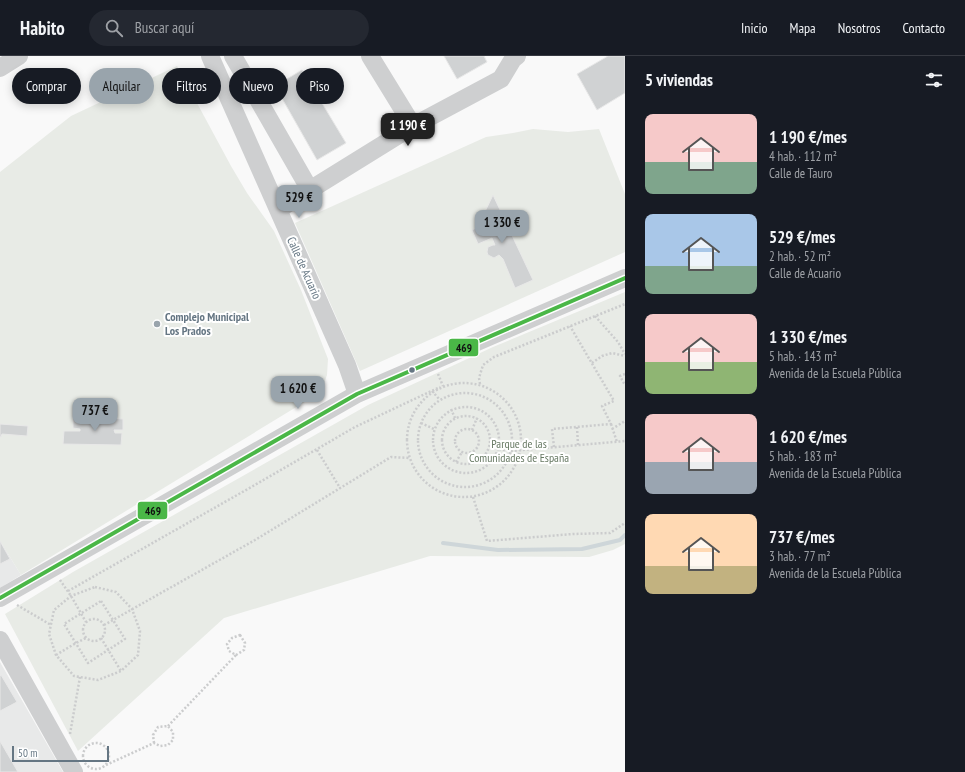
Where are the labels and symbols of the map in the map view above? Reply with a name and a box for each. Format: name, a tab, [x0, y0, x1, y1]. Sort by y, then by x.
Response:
pin: 1 190 €	[371, 113, 445, 147]
pin: 529 €	[271, 185, 327, 219]
pin: 1 330 €	[465, 210, 539, 244]
street label: Calle de Acuario	[284, 234, 325, 301]
place label: Complejo Municipal Los Prados	[165, 309, 249, 338]
marker: Complejo Municipal Los Prados	[152, 319, 162, 329]
line badge: 469	[448, 338, 479, 357]
text: 469	[456, 341, 472, 355]
unlabelled marker	[407, 365, 417, 375]
pin: 1 620 €	[261, 376, 335, 410]
pin: 737 €	[67, 398, 123, 432]
park label: Parque de las Comunidades de España	[469, 436, 569, 465]
line badge: 469	[137, 501, 168, 520]
text: 469	[145, 504, 161, 518]
scale bar	[12, 744, 109, 763]

